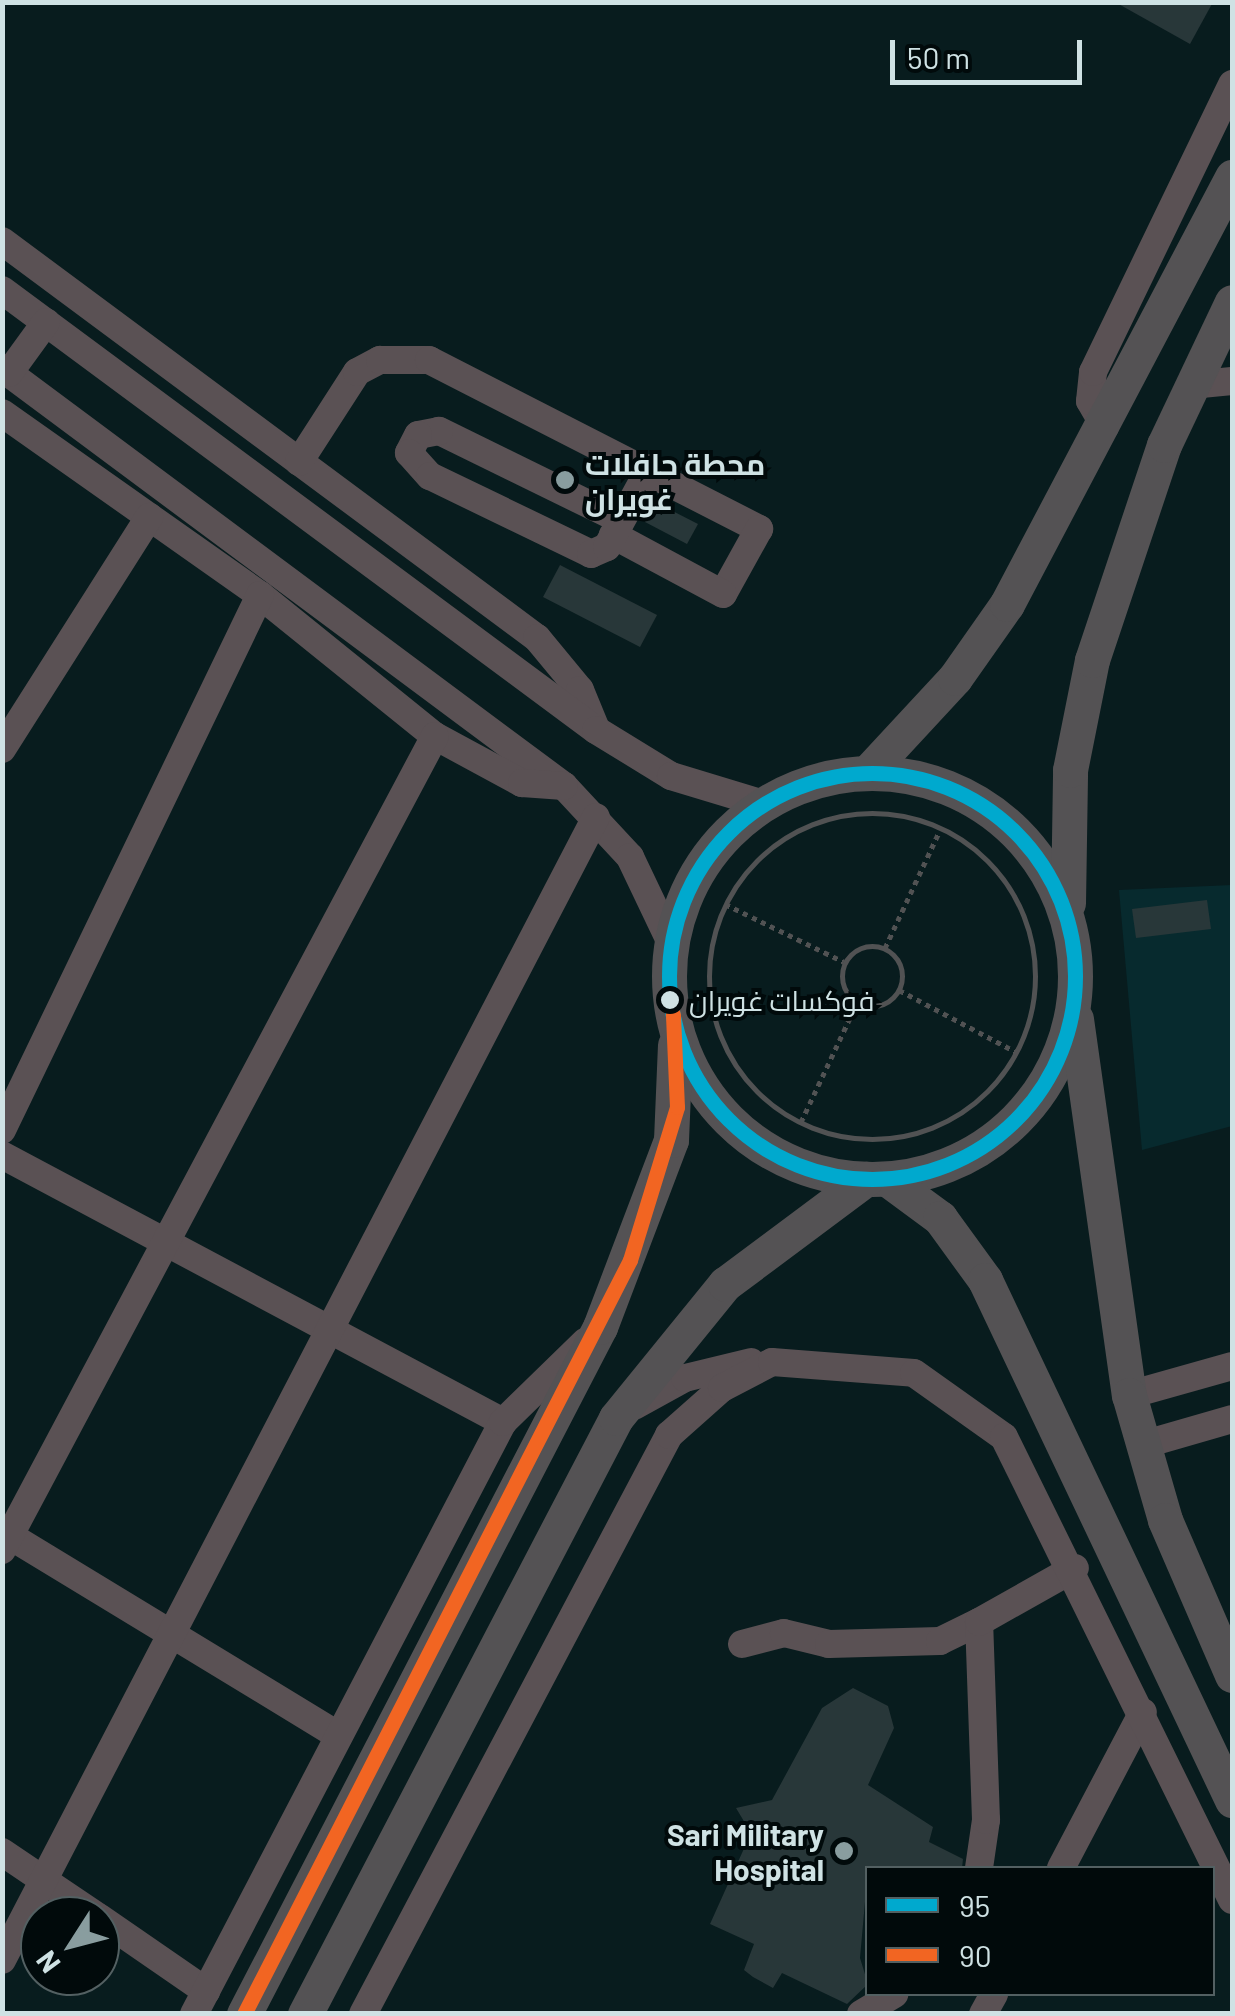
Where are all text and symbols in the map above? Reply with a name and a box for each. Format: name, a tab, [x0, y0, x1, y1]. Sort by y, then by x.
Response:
scale bar	[895, 20, 1088, 82]
text: 50 m	[907, 39, 970, 75]
place label: محطة حافلات غويران	[585, 445, 765, 516]
marker: محطة حافلات غويران	[554, 469, 576, 491]
place label: فوكسات غويران	[689, 983, 875, 1017]
marker: فوكسات غويران	[660, 990, 680, 1010]
place label: Sari Military Hospital	[667, 1816, 824, 1886]
marker: Sari Military Hospital	[833, 1840, 855, 1862]
legend	[865, 1866, 1215, 1996]
text: 95	[959, 1887, 990, 1923]
north arrow	[20, 1896, 120, 1996]
text: 90	[959, 1937, 992, 1973]
text: N	[28, 1945, 67, 1980]

